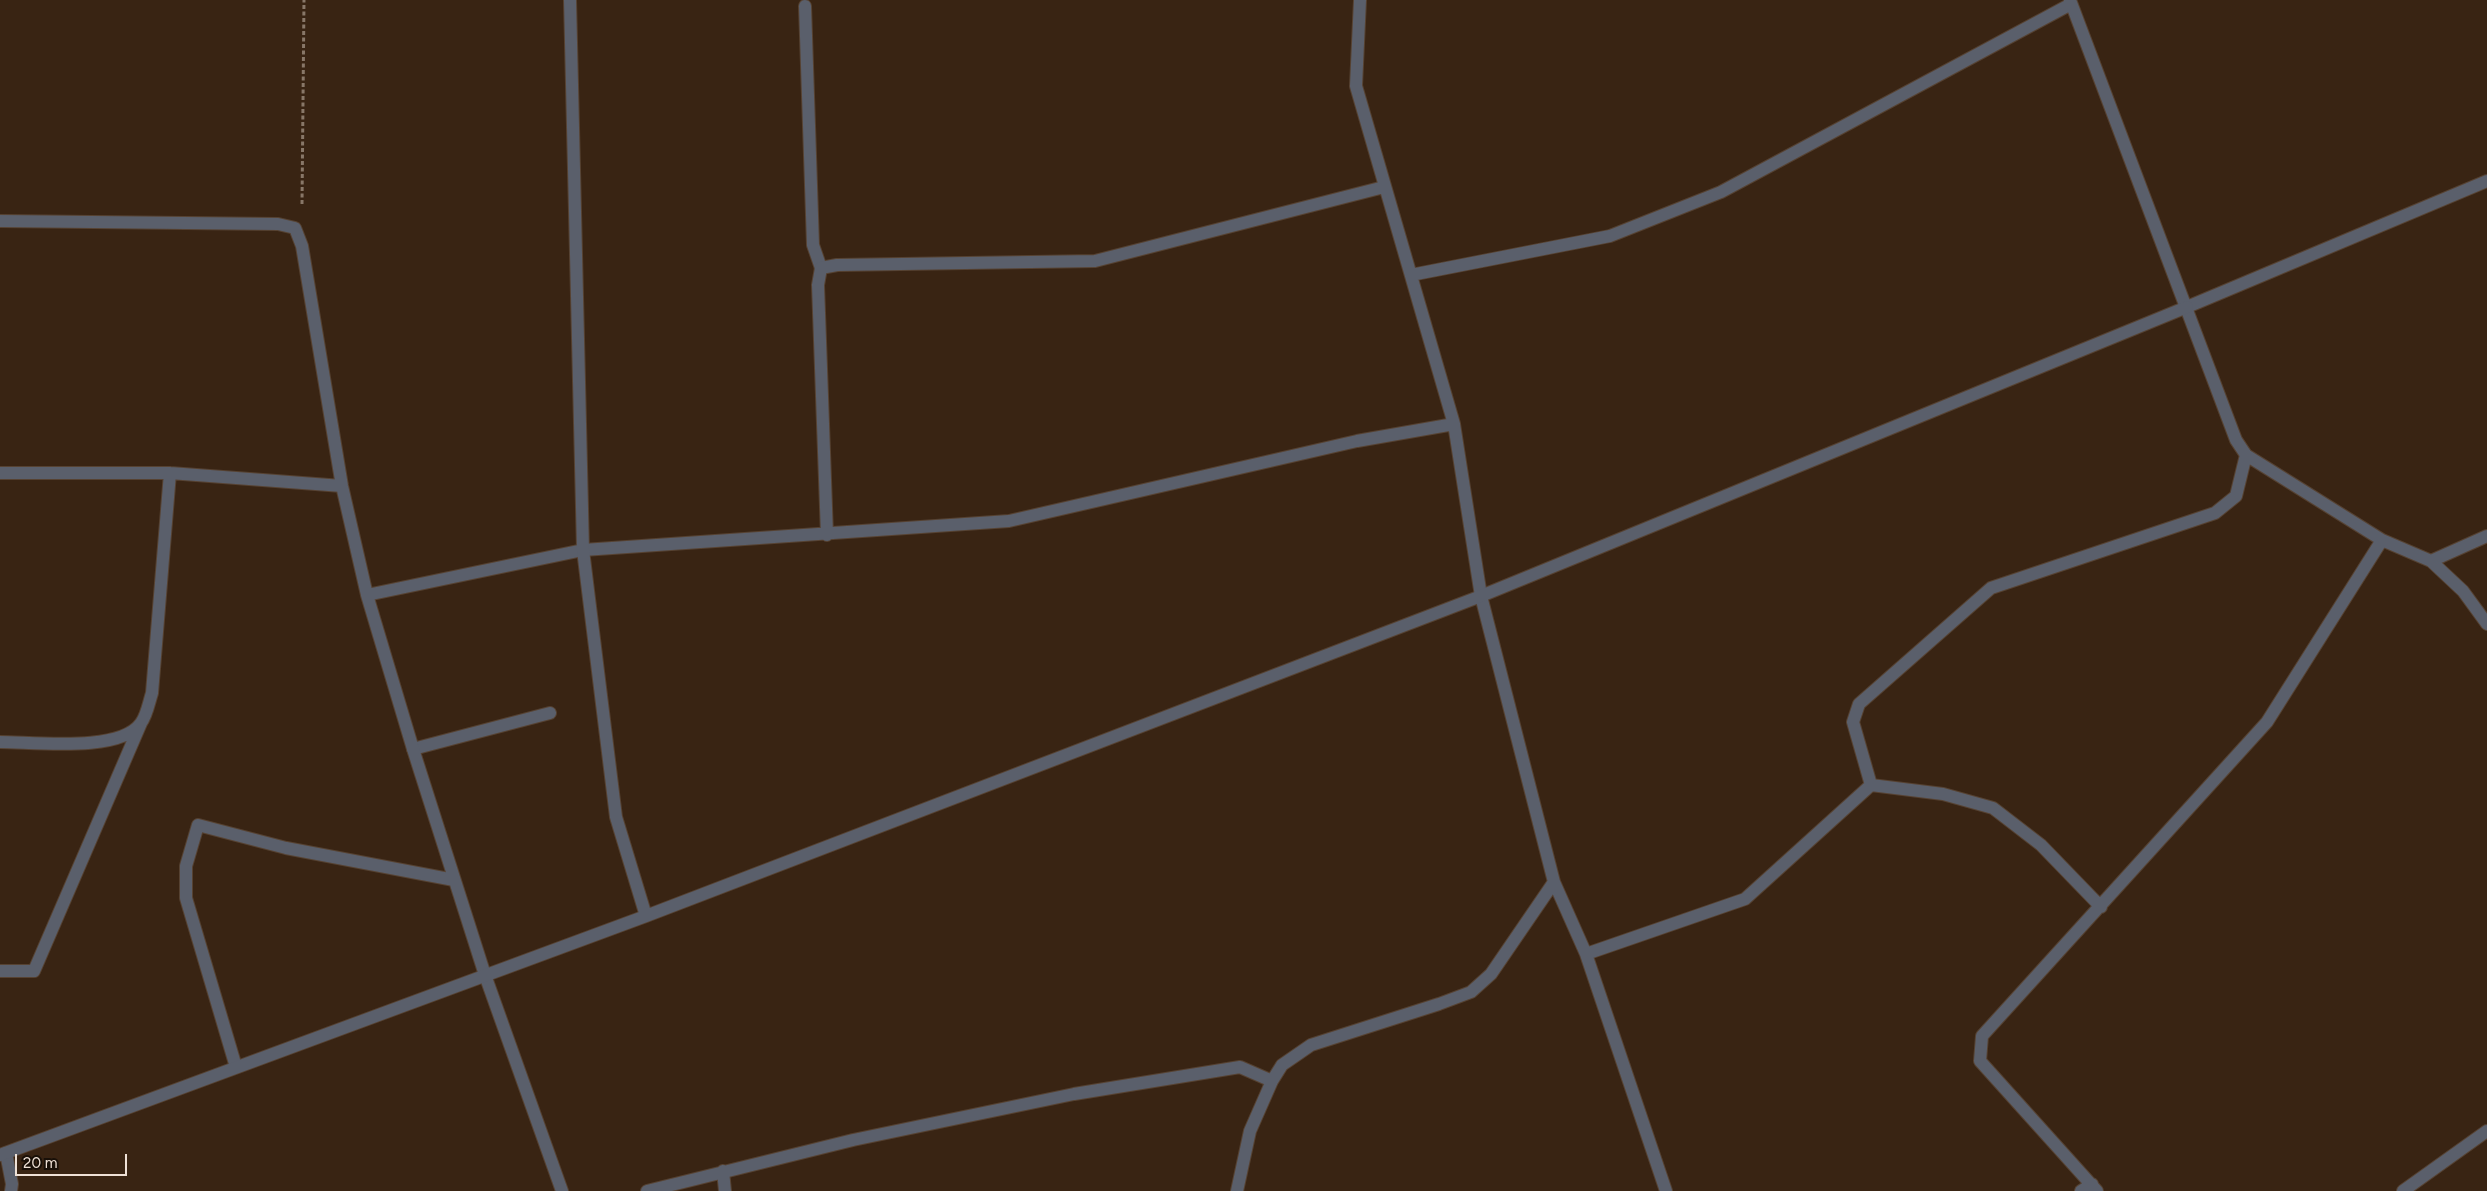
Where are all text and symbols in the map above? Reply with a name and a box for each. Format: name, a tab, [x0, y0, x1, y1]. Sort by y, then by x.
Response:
scale bar	[18, 1144, 130, 1176]
text: 20 m	[23, 1154, 57, 1172]

